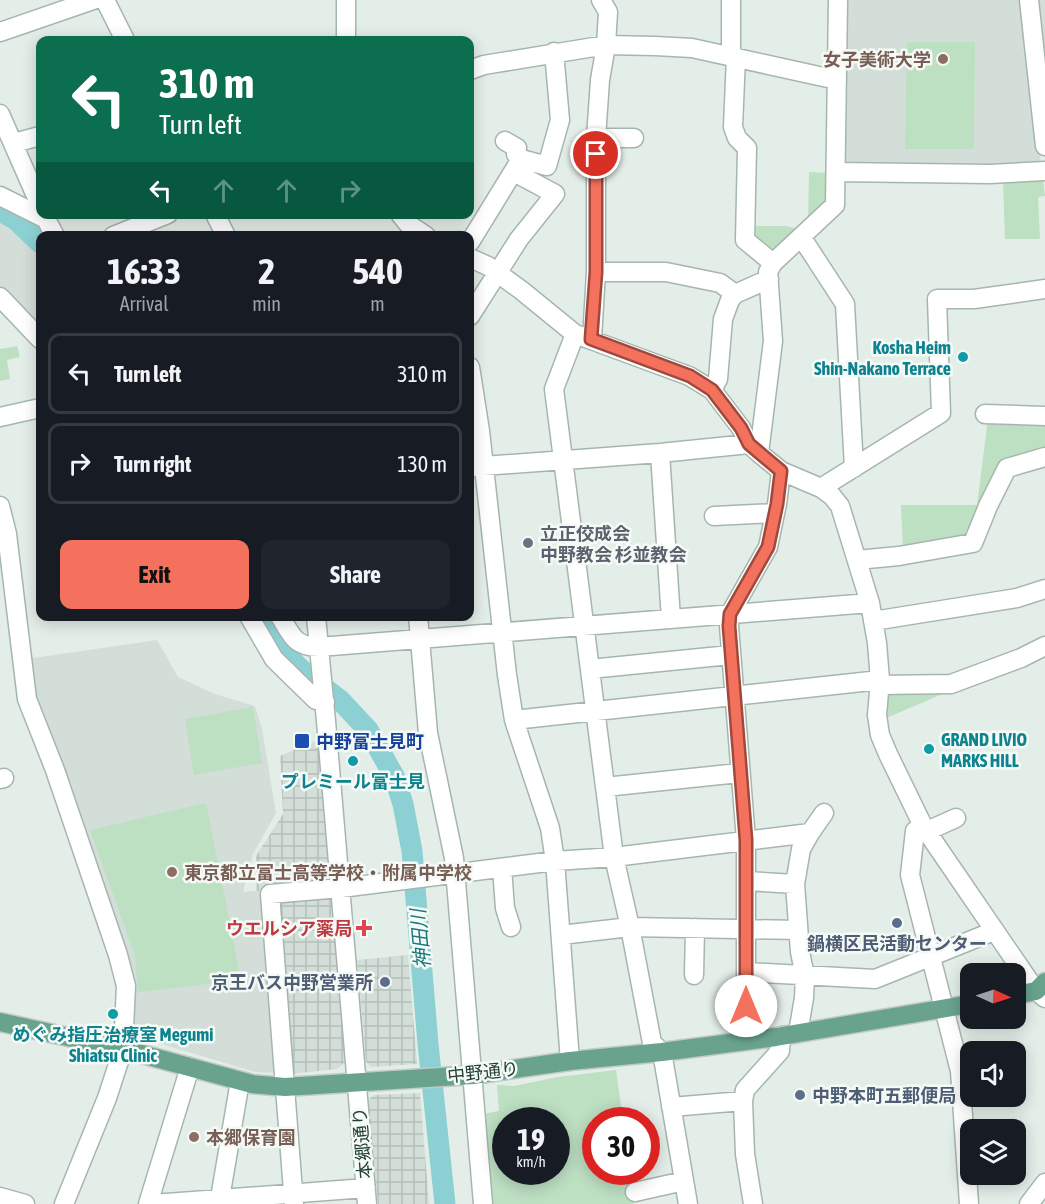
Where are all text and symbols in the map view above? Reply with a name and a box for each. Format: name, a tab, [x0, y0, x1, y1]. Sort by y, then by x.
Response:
place label: 女子美術大学	[823, 49, 931, 70]
marker: 女子美術大学	[936, 52, 950, 66]
text: 310 m	[159, 59, 254, 107]
icon: left	[60, 60, 138, 138]
text: Turn left	[159, 109, 242, 140]
pin	[570, 128, 621, 179]
icon: arrive	[579, 137, 612, 170]
icon: left	[144, 174, 177, 207]
icon: ahead	[207, 174, 240, 207]
icon: ahead	[270, 174, 303, 207]
icon: right	[333, 174, 366, 207]
text: 16:33	[107, 250, 181, 292]
text: 2	[258, 250, 275, 292]
text: 540	[352, 250, 403, 292]
text: Arrival	[120, 292, 169, 315]
text: min	[252, 292, 281, 315]
text: m	[370, 292, 385, 315]
place label: Kosha Heim Shin-Nakano Terrace	[814, 337, 951, 379]
marker: Kosha Heim Shin-Nakano Terrace	[956, 350, 970, 364]
icon: left	[63, 357, 96, 390]
text: Turn left	[114, 361, 181, 387]
text: 310 m	[397, 361, 447, 387]
icon: right	[63, 447, 96, 480]
text: Turn right	[114, 451, 191, 477]
text: 130 m	[397, 451, 447, 477]
place label: 立正佼成会 中野教会 杉並教会	[540, 523, 686, 565]
marker: 立正佼成会 中野教会 杉並教会	[521, 536, 535, 550]
button: Exit	[60, 540, 249, 609]
button: Share	[261, 540, 450, 609]
place label: GRAND LIVIO MARKS HILL	[941, 729, 1027, 771]
place label: 中野富士見町	[316, 731, 424, 752]
marker: 中野富士見町	[293, 732, 311, 750]
marker: GRAND LIVIO MARKS HILL	[922, 742, 936, 756]
marker: プレミール富士見	[346, 754, 360, 768]
place label: プレミール富士見	[281, 771, 425, 792]
place label: 東京都立富士高等学校・附属中学校	[184, 862, 472, 883]
marker: 東京都立富士高等学校・附属中学校	[165, 865, 179, 879]
water label: 神田川	[406, 906, 434, 970]
marker: 鍋横区民活動センター	[890, 916, 904, 930]
place label: ウエルシア薬局	[226, 918, 352, 939]
marker: ウエルシア薬局	[357, 921, 371, 935]
place label: 鍋横区民活動センター	[807, 933, 987, 954]
north arrow	[960, 963, 1026, 1029]
map controls	[960, 963, 1026, 1185]
place label: 京王バス中野営業所	[211, 972, 373, 993]
position arrow	[714, 974, 778, 1038]
marker: 京王バス中野営業所	[378, 975, 392, 989]
marker: めぐみ指圧治療室 Megumi Shiatsu Clinic	[106, 1007, 120, 1021]
place label: めぐみ指圧治療室 Megumi Shiatsu Clinic	[13, 1024, 213, 1066]
button: sound	[960, 1041, 1026, 1107]
street label: 中野通り	[446, 1058, 520, 1086]
place label: 中野本町五郵便局	[812, 1085, 956, 1106]
marker: 中野本町五郵便局	[793, 1088, 807, 1102]
street label: 本郷通り	[348, 1106, 376, 1180]
speed limit sign: 30	[582, 1107, 660, 1185]
button: layers	[960, 1119, 1026, 1185]
text: 19	[517, 1122, 545, 1156]
place label: 本郷保育園	[206, 1127, 296, 1148]
marker: 本郷保育園	[187, 1130, 201, 1144]
text: km/h	[516, 1153, 546, 1170]

